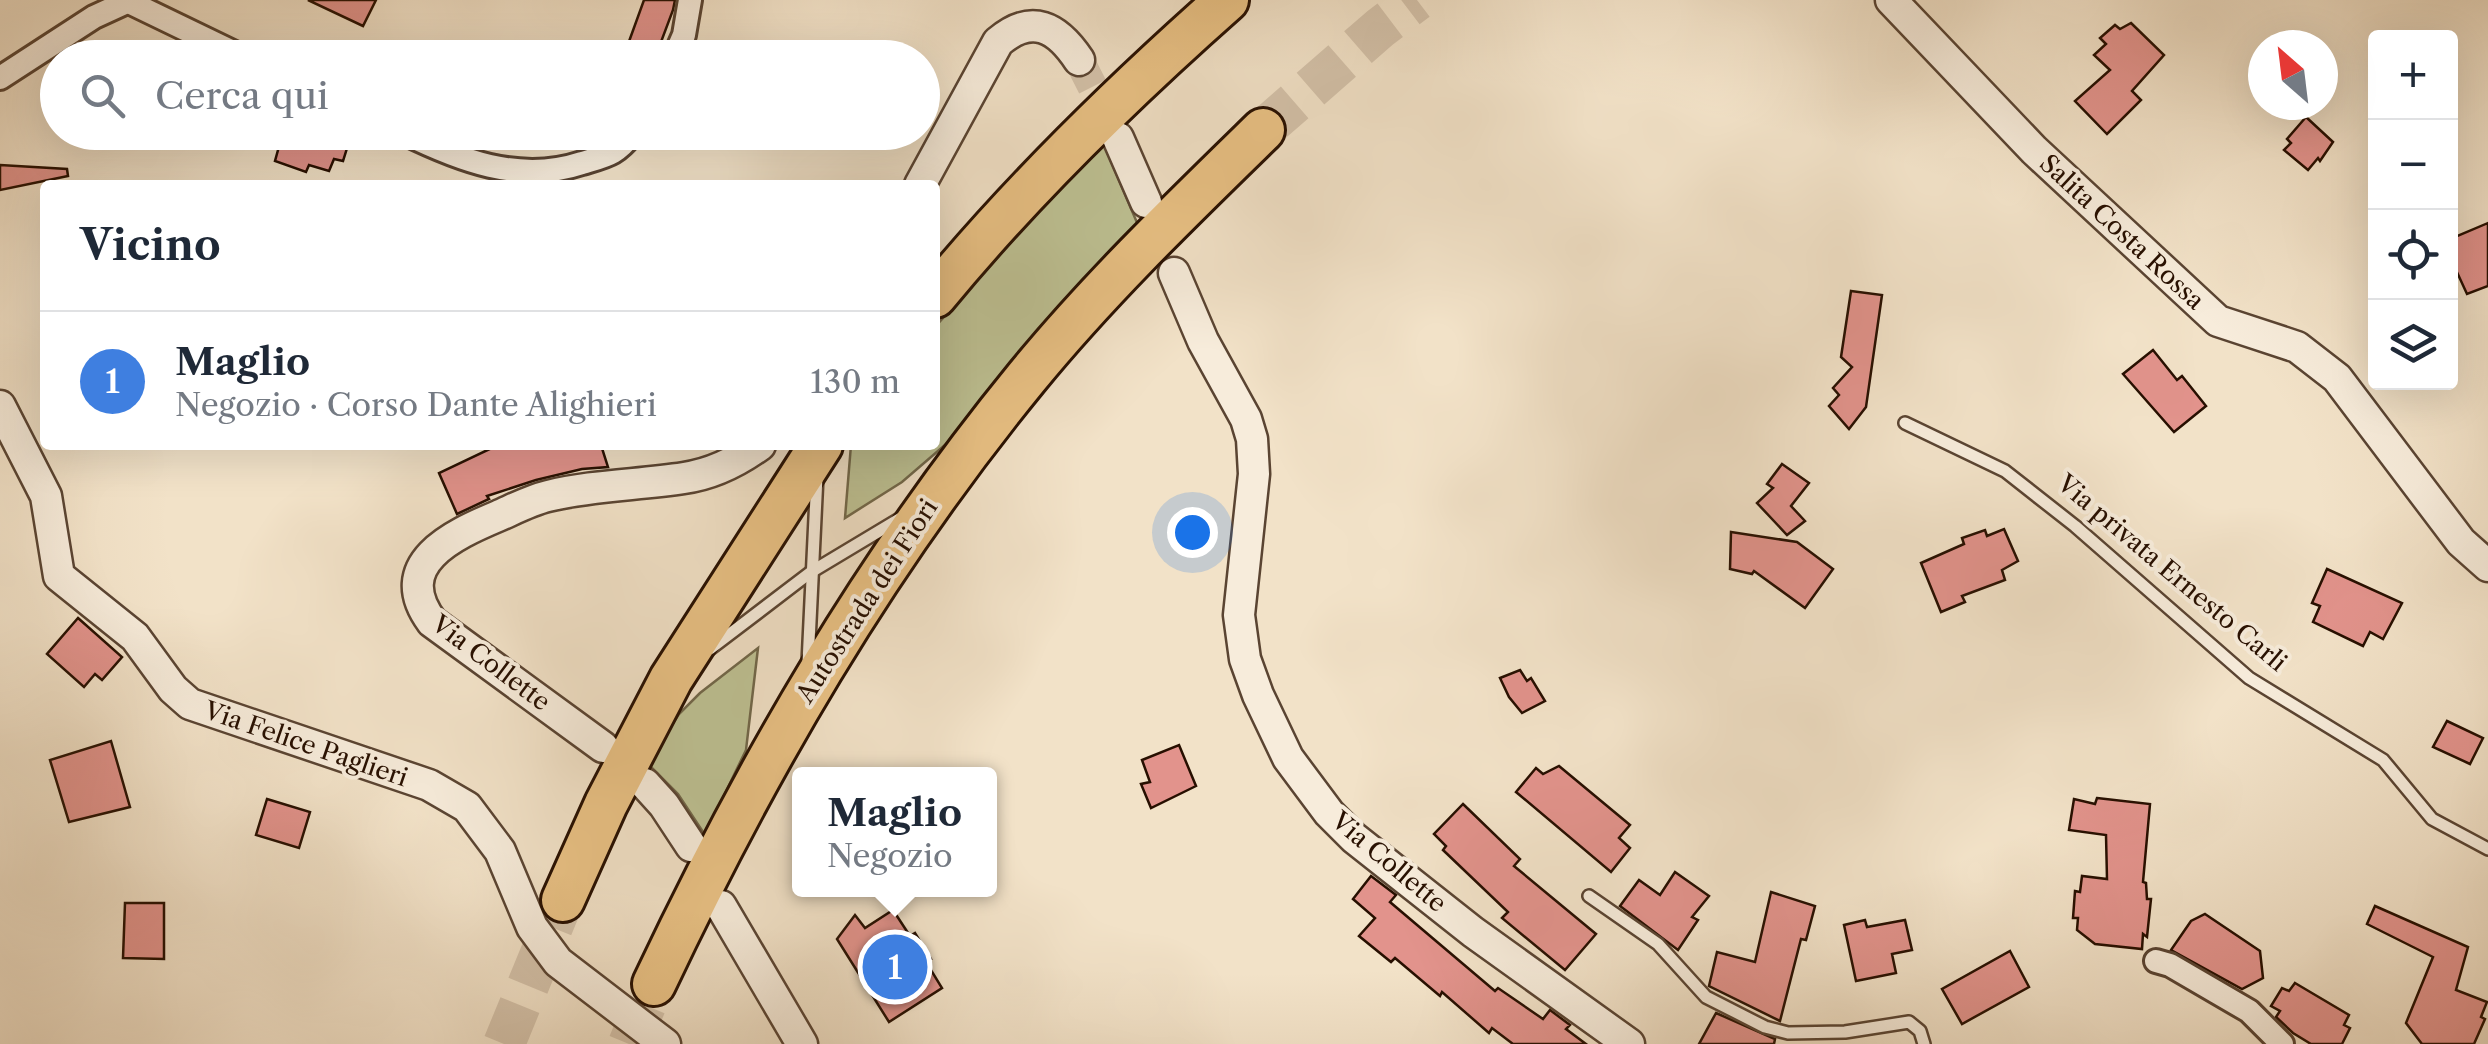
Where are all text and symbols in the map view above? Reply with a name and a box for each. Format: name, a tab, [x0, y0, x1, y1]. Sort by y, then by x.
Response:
north arrow	[2248, 30, 2338, 120]
map controls	[2368, 30, 2458, 390]
button: +	[2368, 30, 2458, 120]
search box	[40, 40, 940, 150]
icon: search	[75, 68, 130, 123]
text: Cerca qui	[155, 72, 329, 119]
button: −	[2368, 120, 2458, 210]
street label: Salita Costa Rossa	[2033, 148, 2211, 317]
button: locate	[2368, 210, 2458, 300]
text: Vicino	[80, 219, 221, 271]
button: layers	[2368, 300, 2458, 390]
text: Maglio	[175, 338, 310, 385]
text: 1	[105, 362, 120, 401]
text: 130 m	[810, 362, 900, 401]
text: Negozio · Corso Dante Alighieri	[175, 385, 657, 424]
street label: Via privata Ernesto Carli	[2050, 467, 2293, 678]
street label: Autostrada dei Fiori	[789, 493, 945, 709]
your location	[1167, 507, 1218, 558]
street label: Via Collette	[425, 608, 556, 718]
street label: Via Felice Paglieri	[199, 694, 412, 793]
popup	[792, 767, 997, 897]
text: Maglio	[827, 789, 962, 836]
street label: Via Collette	[1325, 804, 1453, 919]
text: Negozio	[827, 836, 953, 875]
pin: 1	[862, 930, 928, 1004]

